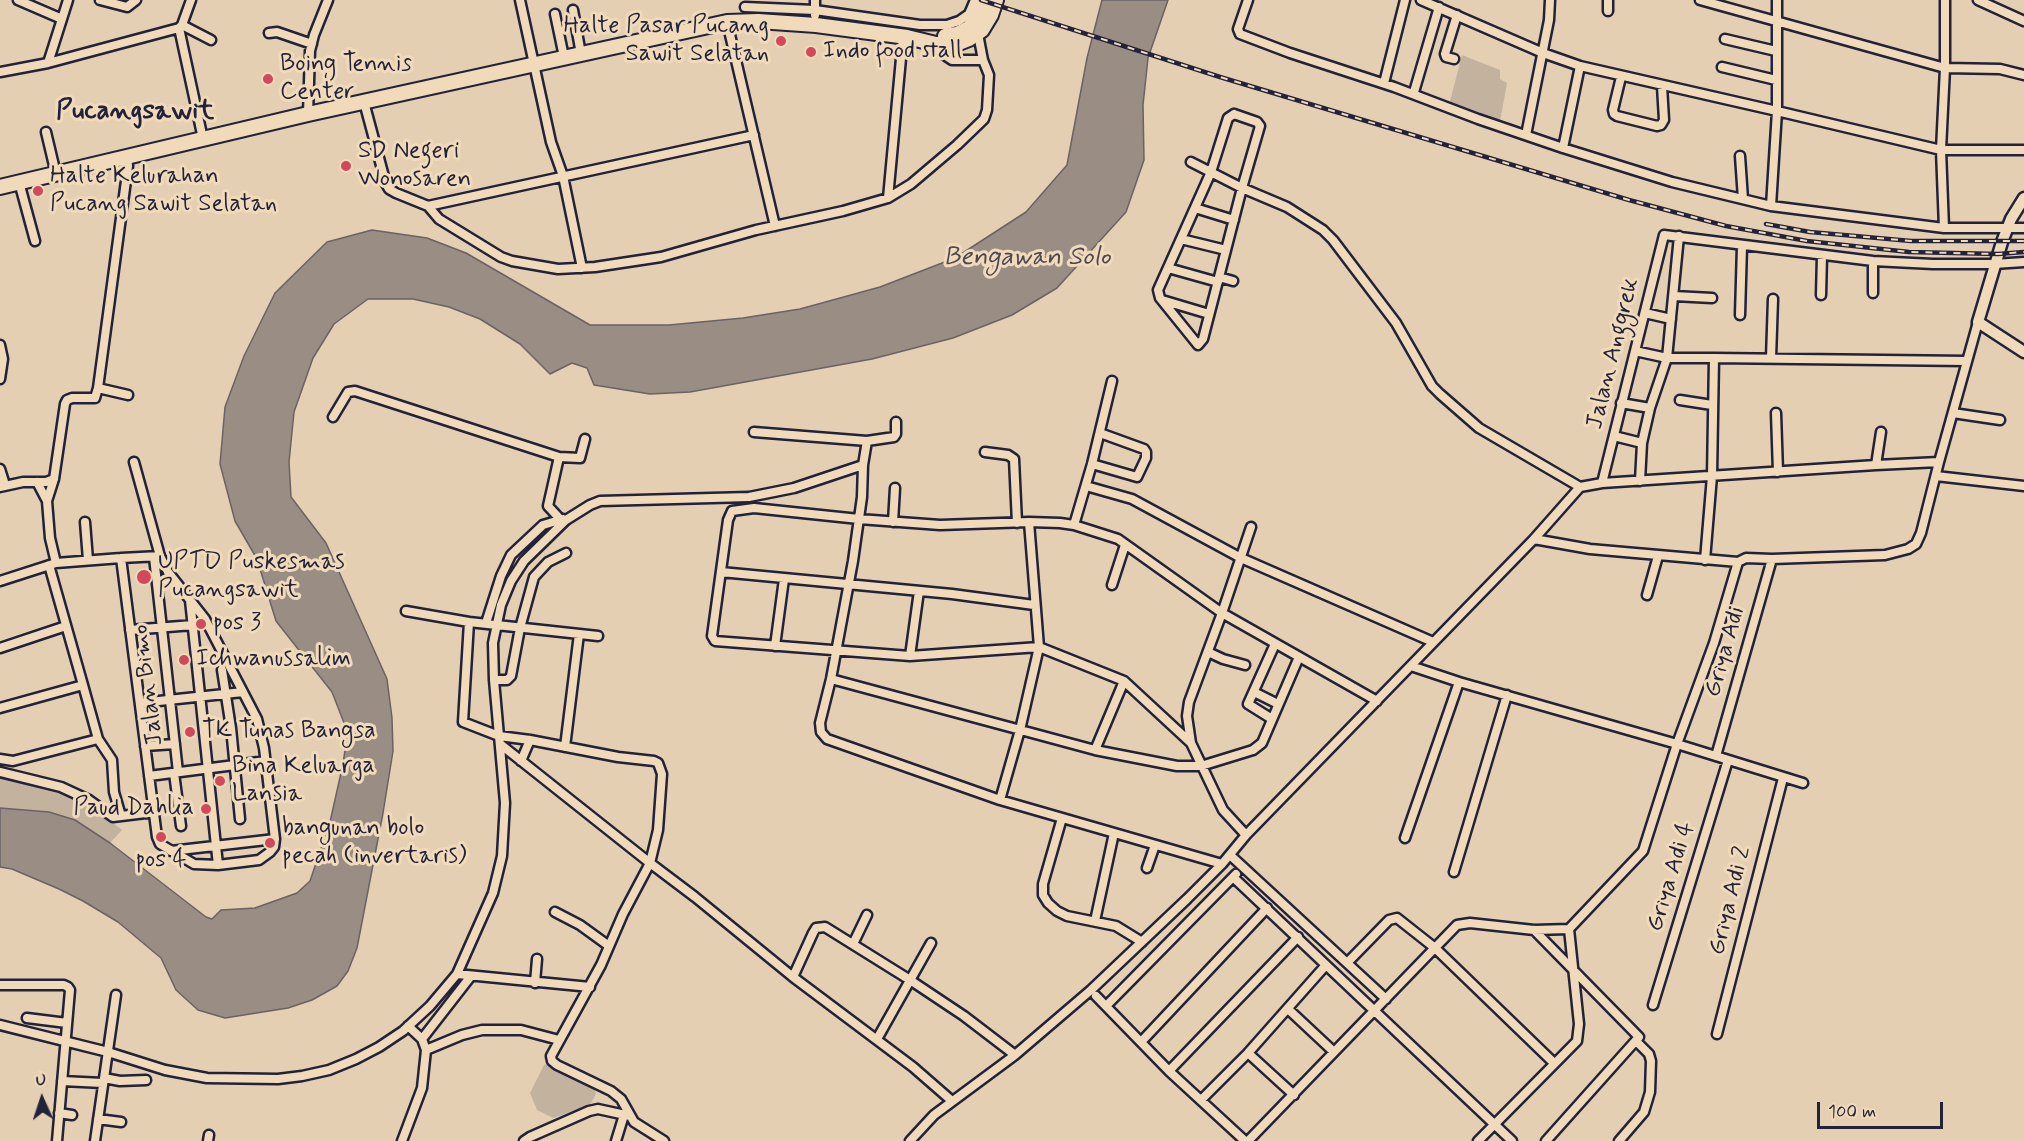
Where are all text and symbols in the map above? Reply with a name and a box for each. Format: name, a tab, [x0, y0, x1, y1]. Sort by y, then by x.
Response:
place label: Halte Pasar Pucang Sawit Selatan	[563, 13, 769, 69]
marker: Halte Pasar Pucang Sawit Selatan	[774, 34, 788, 48]
place label: Indo food stall	[823, 38, 962, 66]
marker: Indo food stall	[804, 45, 818, 59]
place label: Boing Tennis Center	[280, 51, 412, 107]
marker: Boing Tennis Center	[261, 72, 275, 86]
district label: Pucangsawit	[56, 96, 214, 128]
place label: SD Negeri Wonosaren	[358, 138, 471, 194]
marker: SD Negeri Wonosaren	[339, 159, 353, 173]
place label: Halte Kelurahan Pucang Sawit Selatan	[50, 163, 277, 219]
marker: Halte Kelurahan Pucang Sawit Selatan	[31, 184, 45, 198]
water label: Bengawan Solo	[944, 243, 1110, 275]
street label: Jalan Anggrek	[1581, 275, 1647, 433]
place label: UPTD Puskesmas Pucangsawit	[158, 549, 345, 605]
marker: UPTD Puskesmas Pucangsawit	[135, 568, 153, 586]
street label: Griya Adi	[1699, 603, 1753, 701]
place label: pos 3	[213, 610, 261, 638]
marker: pos 3	[194, 617, 208, 631]
street label: Jalan Bimo	[127, 623, 171, 747]
place label: Ichwanussalim	[196, 646, 351, 674]
marker: Ichwanussalim	[177, 653, 191, 667]
place label: TK Tunas Bangsa	[202, 718, 376, 746]
marker: TK Tunas Bangsa	[183, 725, 197, 739]
place label: Bina Keluarga Lansia	[232, 753, 375, 809]
marker: Bina Keluarga Lansia	[213, 774, 227, 788]
place label: Paud Dahlia	[73, 795, 194, 823]
marker: Paud Dahlia	[199, 802, 213, 816]
place label: bangunan bolo pecah (invertaris)	[282, 815, 467, 871]
street label: Griya Adi 4	[1642, 819, 1702, 935]
marker: pos 4	[154, 830, 168, 844]
marker: bangunan bolo pecah (invertaris)	[263, 836, 277, 850]
street label: Griya Adi 2	[1704, 844, 1758, 958]
place label: pos 4	[135, 847, 187, 875]
north arrow	[12, 1069, 72, 1129]
text: U	[35, 1070, 47, 1091]
scale bar	[1820, 1090, 1946, 1128]
text: 100 m	[1828, 1100, 1876, 1124]

